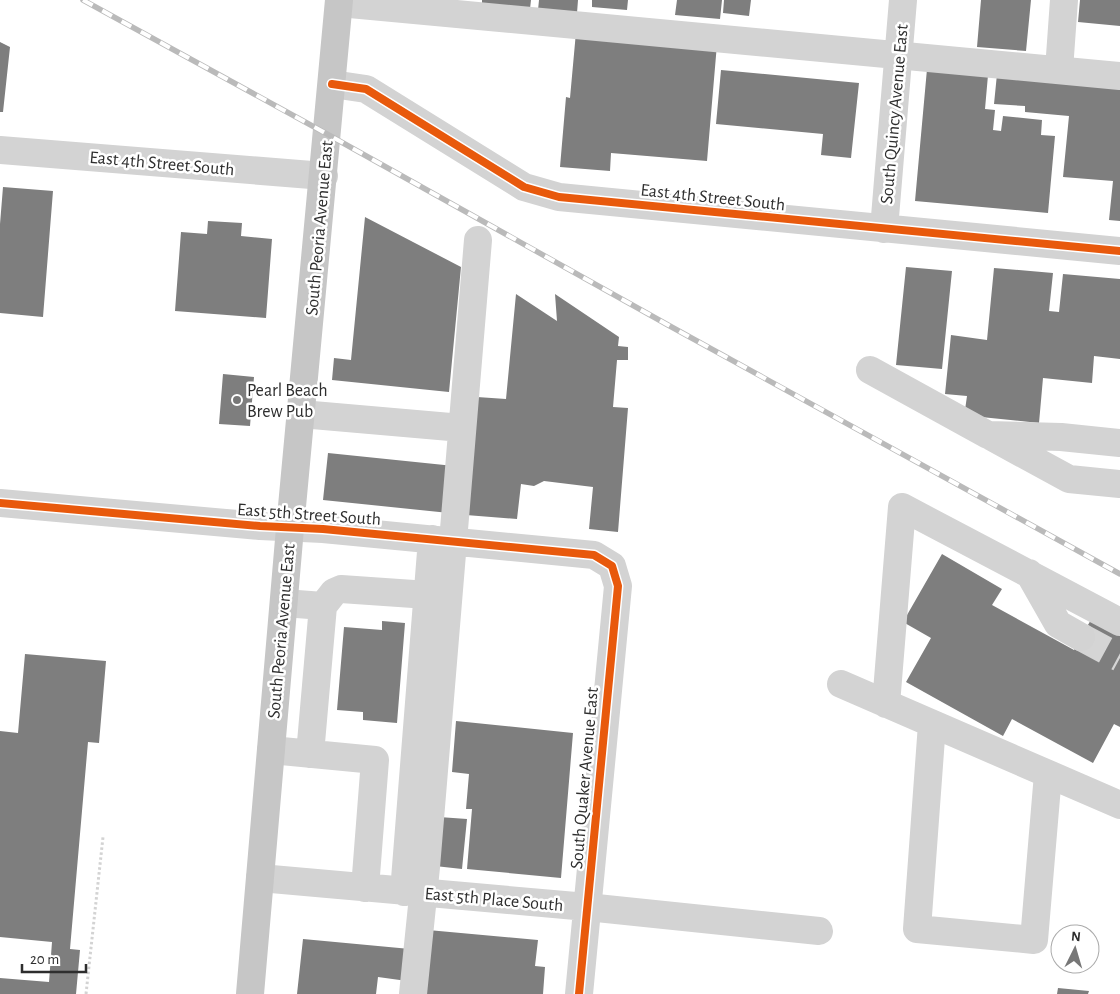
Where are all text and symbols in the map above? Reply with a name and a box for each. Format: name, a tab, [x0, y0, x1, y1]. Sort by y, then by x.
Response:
street label: South Quincy Avenue East	[878, 23, 912, 205]
street label: South Peoria Avenue East	[303, 140, 337, 316]
street label: East 4th Street South	[89, 149, 235, 179]
street label: East 4th Street South	[640, 181, 786, 215]
place label: Pearl Beach Brew Pub	[247, 382, 328, 421]
marker: Pearl Beach Brew Pub	[231, 394, 243, 406]
street label: East 5th Street South	[236, 501, 381, 529]
street label: South Peoria Avenue East	[265, 543, 299, 719]
street label: South Quaker Avenue East	[568, 686, 602, 870]
street label: East 5th Place South	[424, 885, 564, 915]
north arrow	[1050, 924, 1100, 974]
text: N	[1071, 930, 1082, 944]
scale bar	[22, 942, 86, 974]
text: 20 m	[30, 952, 59, 967]

